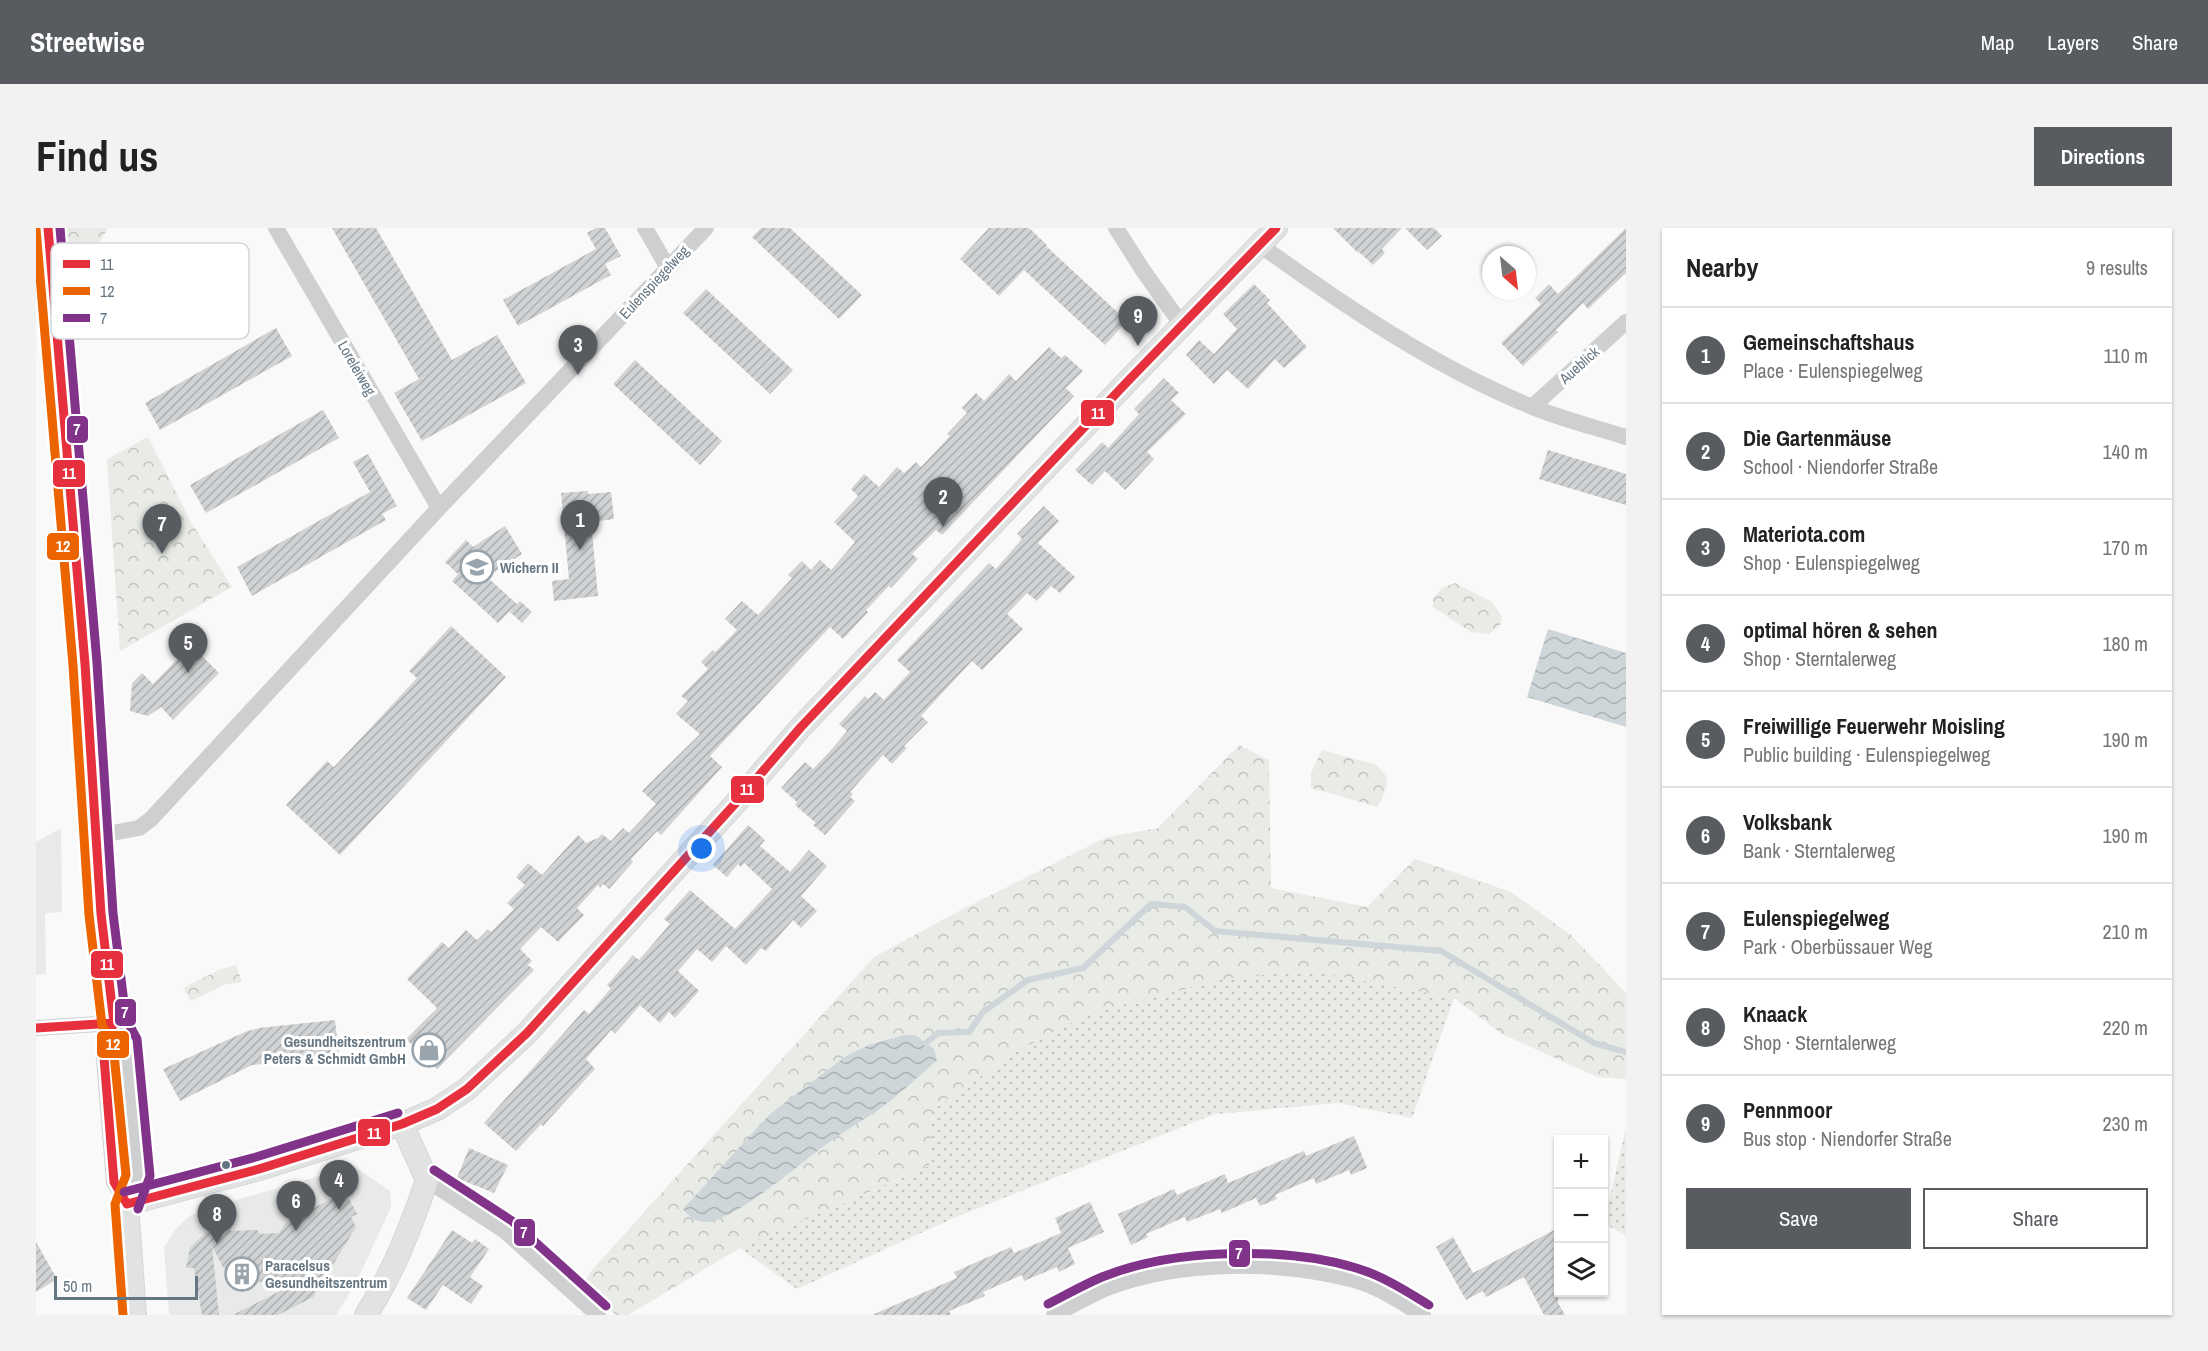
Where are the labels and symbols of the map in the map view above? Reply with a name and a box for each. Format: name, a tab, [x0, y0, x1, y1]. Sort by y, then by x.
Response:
street label: Eulenspiegelweg	[614, 240, 694, 323]
legend	[51, 243, 249, 339]
north arrow	[1482, 246, 1536, 300]
text: 11	[100, 253, 114, 275]
text: 12	[100, 280, 115, 302]
pin: 9	[1118, 296, 1158, 346]
text: 7	[100, 307, 107, 329]
pin: 3	[558, 326, 598, 375]
street label: Loreleiweg	[333, 337, 381, 399]
street label: Aueblick	[1554, 341, 1604, 389]
line badge: 11	[1080, 399, 1115, 427]
text: 11	[1091, 402, 1106, 424]
line badge: 7	[66, 415, 89, 444]
text: 7	[73, 418, 81, 440]
line badge: 11	[52, 459, 86, 488]
text: 11	[62, 462, 77, 484]
pin: 2	[924, 478, 962, 527]
pin: 1	[560, 500, 600, 550]
pin: 7	[142, 504, 182, 554]
line badge: 12	[46, 532, 80, 561]
text: 12	[56, 535, 70, 557]
school or university icon: Wichern II	[459, 549, 495, 585]
place label: Wichern II	[500, 557, 559, 578]
pin: 5	[168, 624, 208, 673]
line badge: 11	[730, 775, 765, 804]
text: 11	[740, 778, 755, 800]
your location	[687, 834, 716, 863]
line badge: 11	[90, 950, 124, 979]
text: 11	[100, 953, 115, 975]
line badge: 7	[114, 998, 137, 1027]
text: 7	[121, 1001, 129, 1023]
line badge: 12	[96, 1030, 130, 1059]
place label: Gesundheitszentrum Peters & Schmidt GmbH	[264, 1031, 406, 1069]
shop icon: Gesundheitszentrum Peters & Schmidt GmbH	[411, 1032, 447, 1068]
text: 12	[106, 1033, 120, 1055]
line badge: 11	[357, 1118, 391, 1147]
text: 11	[367, 1122, 382, 1144]
unlabelled marker	[220, 1159, 232, 1171]
pin: 4	[320, 1160, 358, 1210]
pin: 6	[276, 1182, 316, 1231]
pin: 8	[198, 1194, 237, 1244]
line badge: 7	[513, 1218, 536, 1247]
text: 7	[520, 1221, 528, 1243]
line badge: 7	[1228, 1239, 1251, 1268]
text: 7	[1235, 1242, 1243, 1264]
place label: Paracelsus Gesundheitszentrum	[265, 1255, 387, 1293]
building icon: Paracelsus Gesundheitszentrum	[224, 1256, 260, 1292]
scale bar	[54, 1273, 198, 1300]

